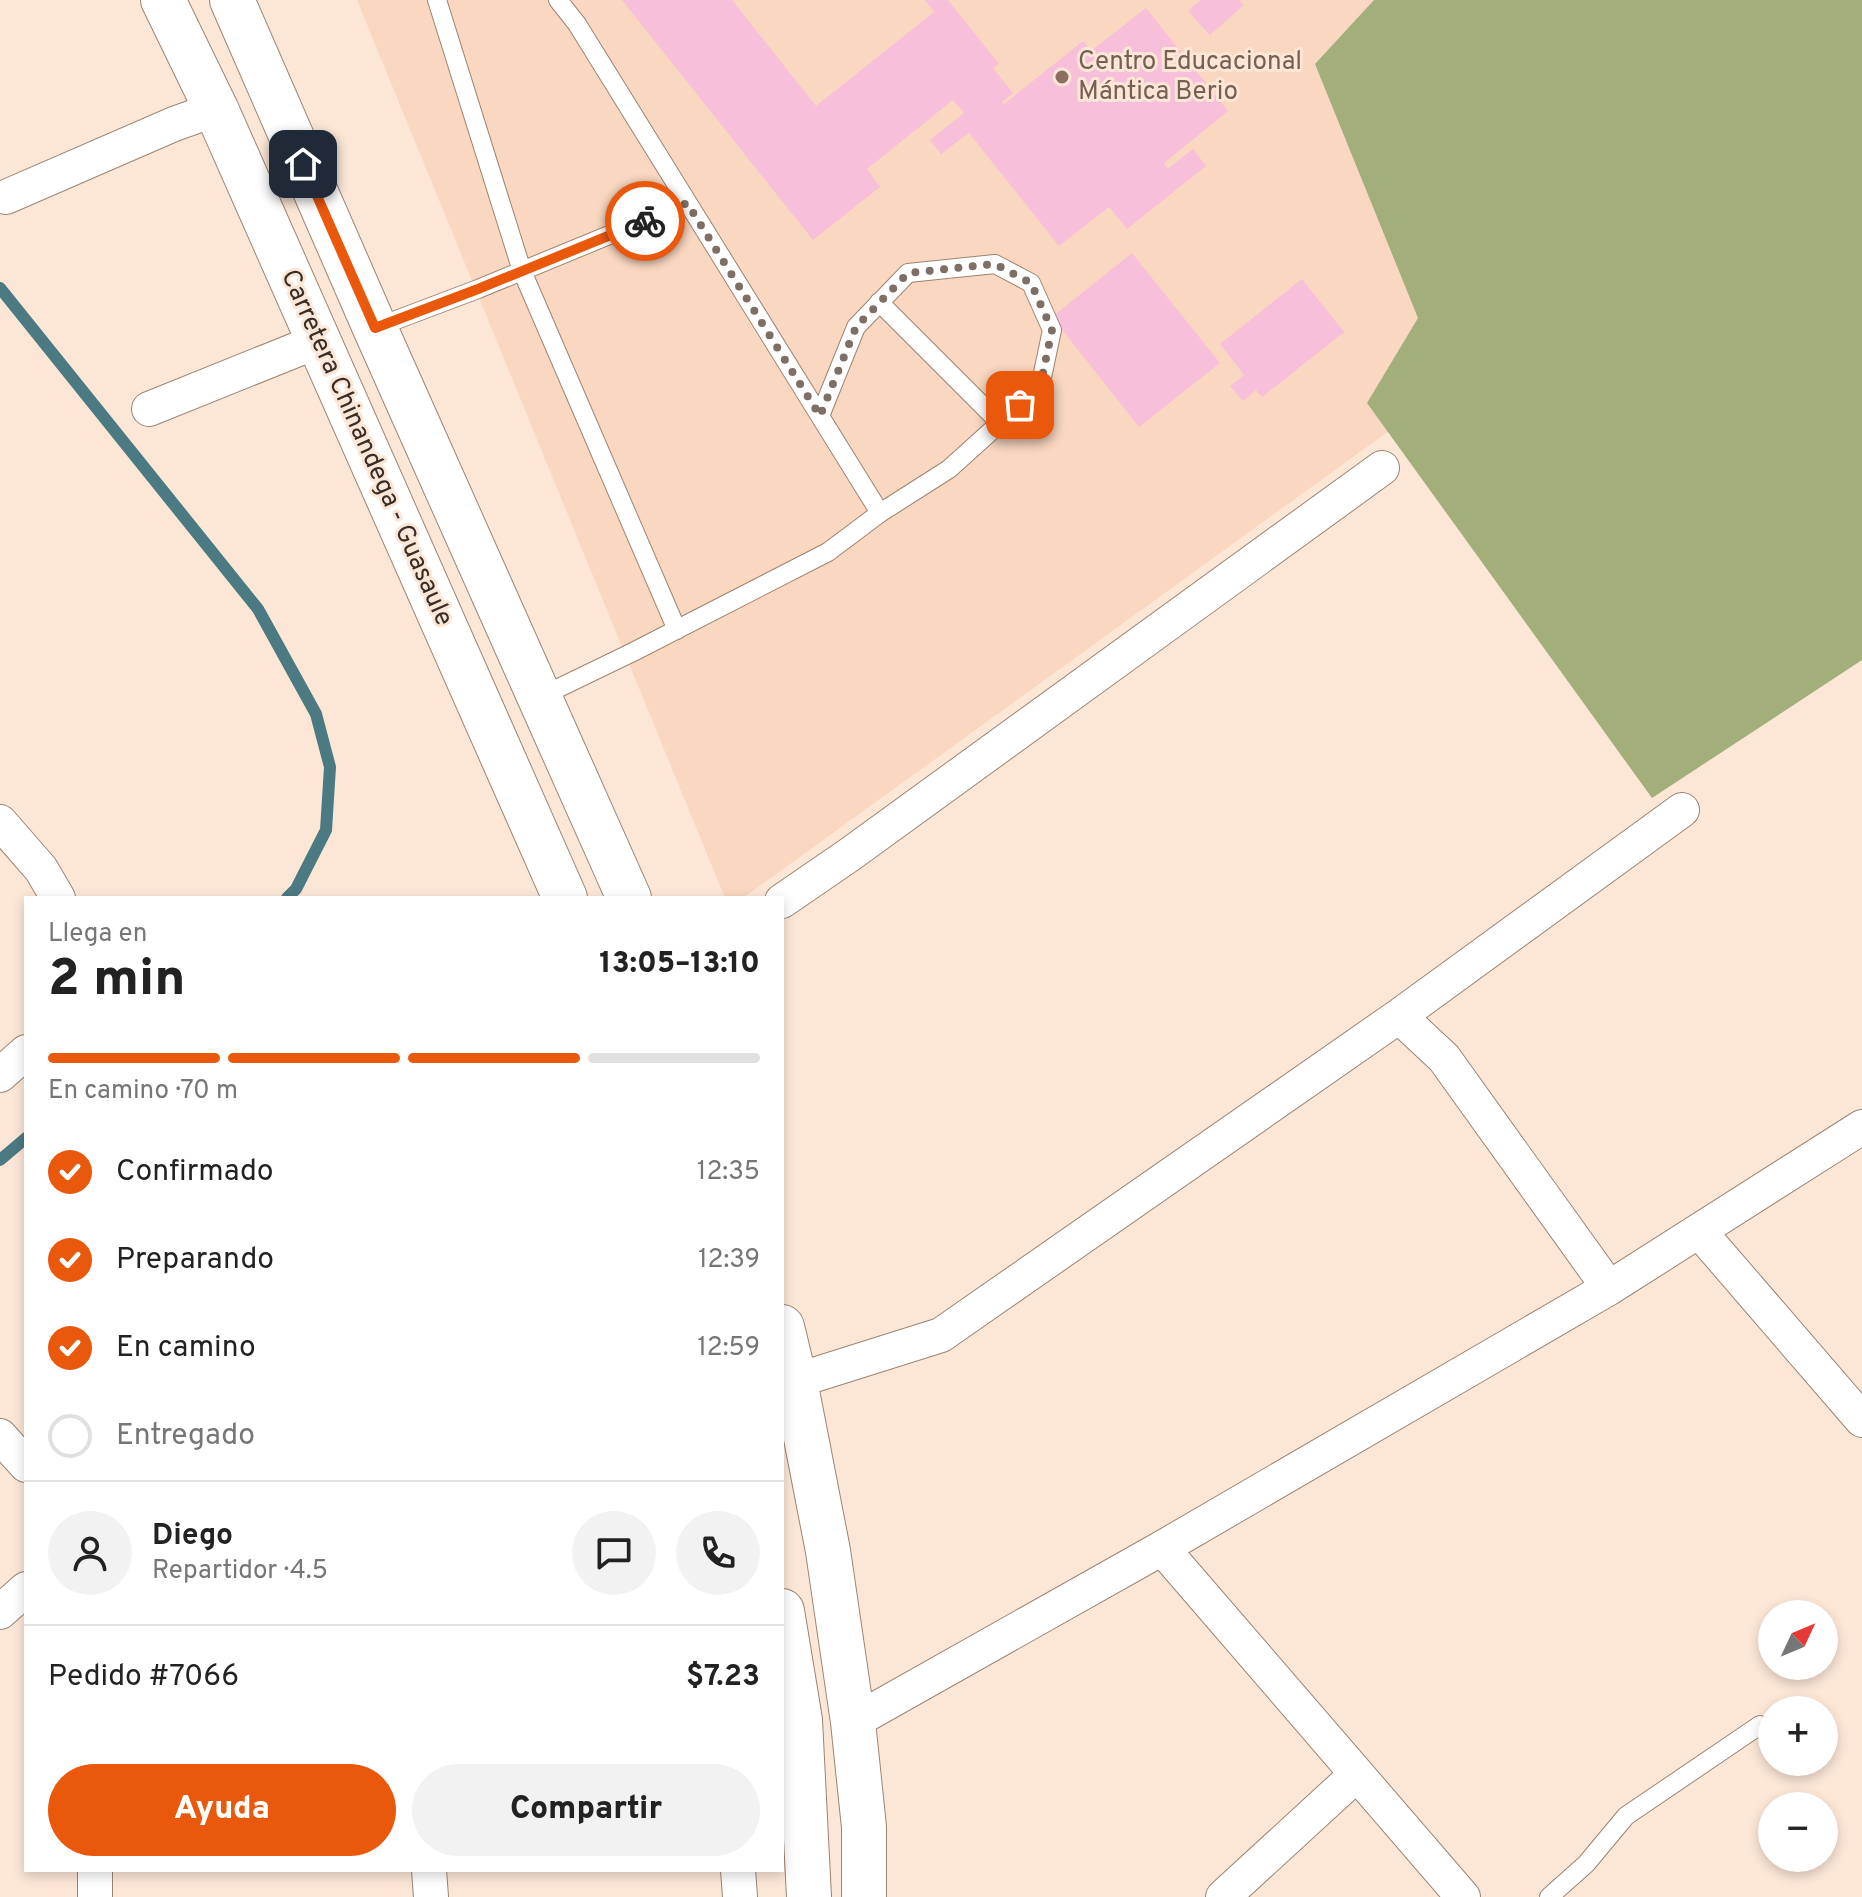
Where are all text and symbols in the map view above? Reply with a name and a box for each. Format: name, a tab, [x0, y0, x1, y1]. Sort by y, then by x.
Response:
place label: Centro Educacional Mántica Berio	[1078, 46, 1302, 109]
marker: Centro Educacional Mántica Berio	[1053, 68, 1071, 86]
pin	[269, 130, 337, 198]
icon: home	[281, 142, 325, 186]
courier	[605, 181, 685, 261]
icon: bike	[623, 199, 667, 243]
street label: Carretera Chinandega - Guasaule	[272, 265, 460, 631]
pin	[986, 371, 1054, 439]
icon: bag	[998, 383, 1042, 427]
text: Llega en	[48, 918, 147, 951]
text: 13:05–13:10	[599, 946, 760, 983]
text: 2 min	[48, 948, 186, 1014]
text: En camino · 70 m	[48, 1075, 238, 1108]
icon: check	[48, 1150, 92, 1194]
text: Confirmado	[116, 1154, 274, 1191]
text: 12:35	[697, 1156, 760, 1189]
icon: check	[48, 1238, 92, 1282]
text: Preparando	[116, 1242, 274, 1279]
text: 12:39	[698, 1244, 760, 1277]
icon: check	[48, 1326, 92, 1370]
text: En camino	[116, 1330, 256, 1367]
text: 12:59	[697, 1332, 760, 1365]
text: Entregado	[116, 1418, 255, 1455]
button: person	[48, 1511, 132, 1595]
button: chat	[572, 1511, 656, 1595]
button: phone	[676, 1511, 760, 1595]
text: Diego	[152, 1518, 233, 1555]
text: Repartidor · 4.5	[152, 1555, 328, 1588]
north arrow	[1758, 1600, 1838, 1680]
map controls	[1758, 1600, 1838, 1872]
text: Pedido #7066	[48, 1659, 239, 1696]
text: $7.23	[686, 1659, 760, 1696]
button: +	[1758, 1696, 1838, 1776]
button: Ayuda	[48, 1764, 396, 1856]
button: Compartir	[412, 1764, 760, 1856]
button: −	[1758, 1792, 1838, 1872]

